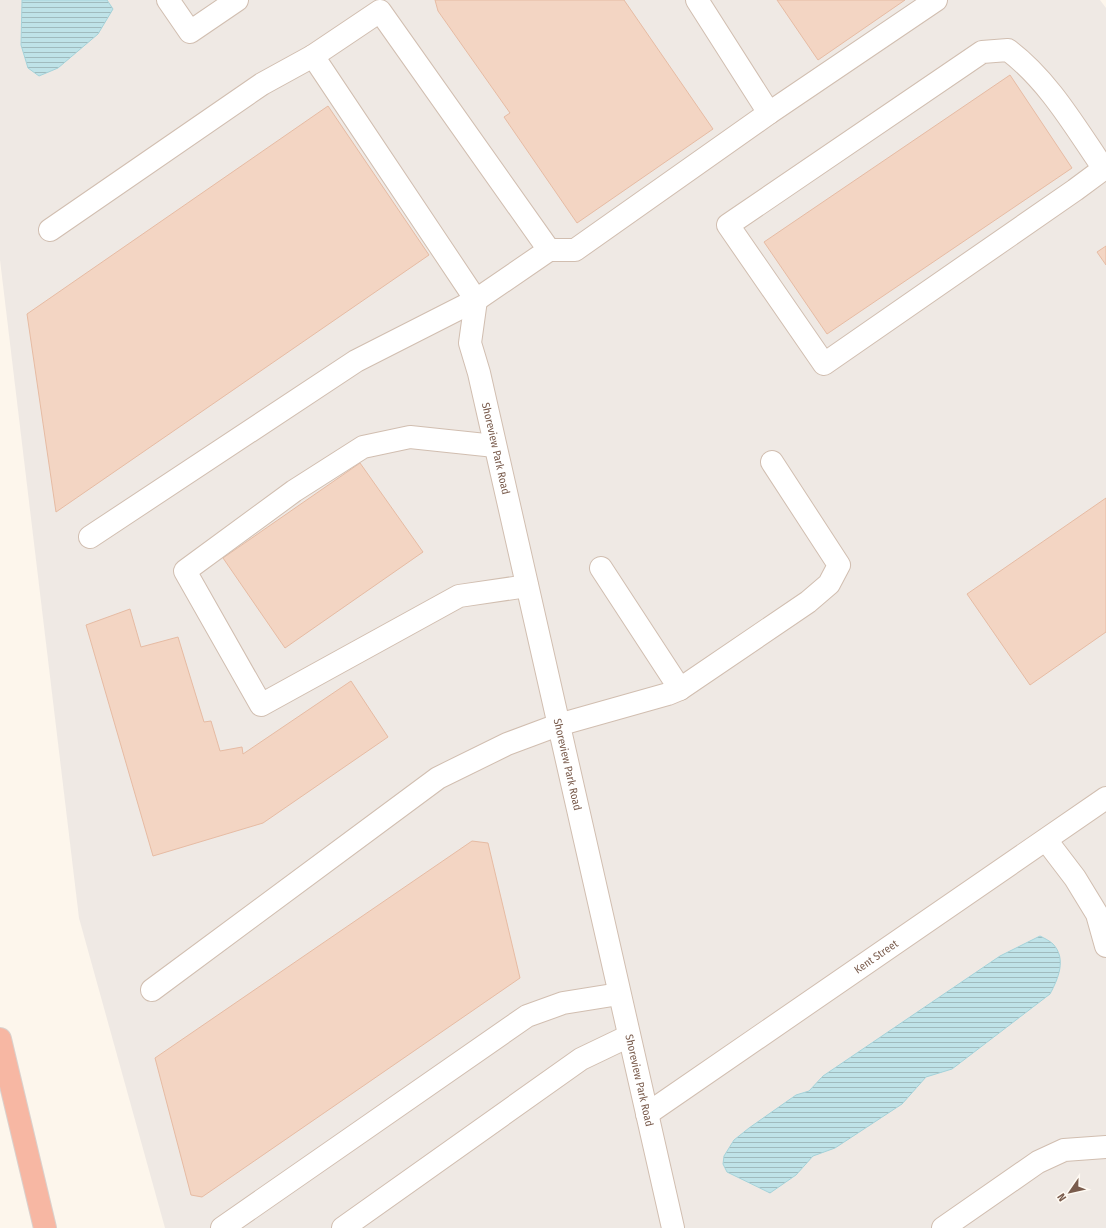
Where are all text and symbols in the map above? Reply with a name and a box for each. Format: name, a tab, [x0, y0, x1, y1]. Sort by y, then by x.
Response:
street label: Shoreview Park Road	[479, 401, 513, 496]
street label: Shoreview Park Road	[551, 717, 585, 812]
street label: Kent Street	[852, 937, 901, 976]
street label: Shoreview Park Road	[623, 1033, 656, 1128]
north arrow	[1050, 1172, 1090, 1212]
text: N	[1055, 1191, 1069, 1204]

